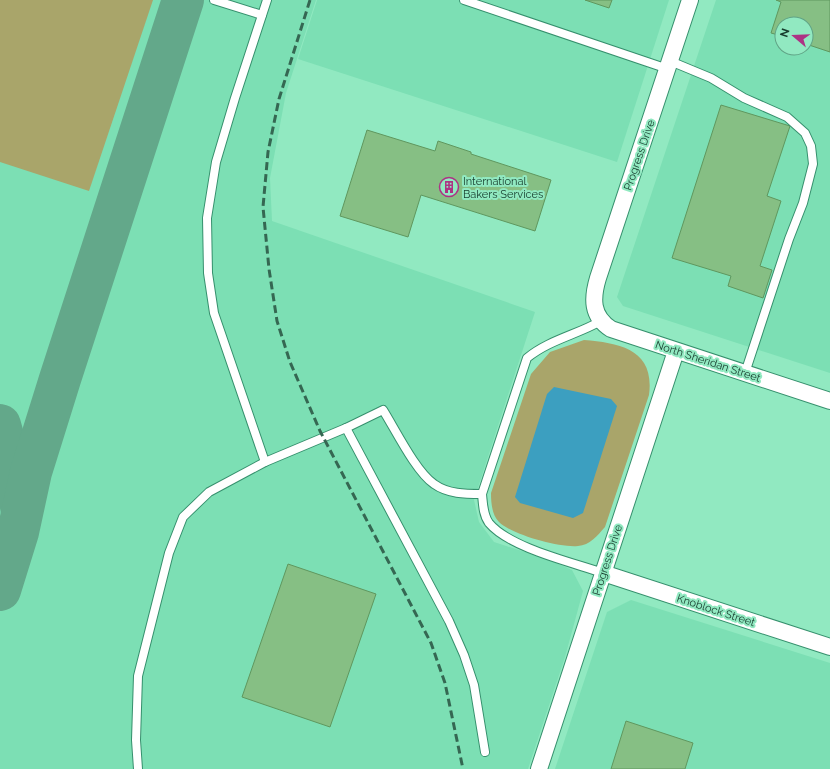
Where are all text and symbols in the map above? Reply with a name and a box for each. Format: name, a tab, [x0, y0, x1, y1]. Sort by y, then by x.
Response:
north arrow	[774, 16, 814, 56]
text: N	[778, 27, 793, 39]
street label: Progress Drive	[621, 118, 658, 192]
place label: International Bakers Services	[463, 175, 543, 201]
building icon: International Bakers Services	[438, 176, 460, 198]
street label: North Sheridan Street	[653, 338, 762, 385]
street label: Progress Drive	[590, 523, 625, 597]
street label: Knoblock Street	[675, 592, 757, 629]

